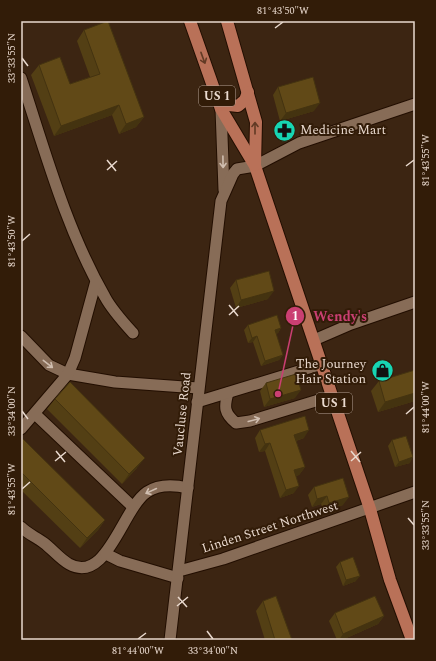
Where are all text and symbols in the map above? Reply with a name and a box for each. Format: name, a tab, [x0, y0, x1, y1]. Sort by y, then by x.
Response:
text: 81°43'50"W	[257, 3, 309, 19]
text: 33°33'55"N	[4, 33, 20, 83]
one-way arrow	[200, 51, 207, 64]
road number: US 1	[199, 86, 235, 106]
pharmacy icon: Medicine Mart	[271, 117, 297, 143]
place label: Medicine Mart	[300, 120, 386, 140]
one-way arrow	[252, 121, 259, 134]
text: 81°43'55"W	[418, 134, 434, 186]
one-way arrow	[219, 155, 227, 168]
text: 81°43'50"W	[4, 215, 20, 267]
callout: Wendy's	[285, 303, 375, 329]
text: Wendy's	[313, 306, 367, 327]
text: 1	[292, 307, 298, 326]
place label: The Journey Hair Station	[295, 354, 367, 389]
shop icon: The Journey Hair Station	[369, 358, 395, 384]
one-way arrow	[43, 359, 54, 368]
street label: Vaucluse Road	[168, 371, 196, 457]
text: 81°44'00"W	[418, 381, 434, 433]
text: 33°34'00"N	[4, 386, 20, 436]
road number: US 1	[316, 393, 352, 413]
one-way arrow	[247, 416, 260, 423]
text: 81°43'55"W	[4, 463, 20, 515]
one-way arrow	[145, 488, 157, 495]
street label: Linden Street Northwest	[199, 495, 341, 559]
text: 33°33'55"N	[418, 500, 434, 550]
text: 81°44'00"W	[112, 643, 164, 659]
text: 33°34'00"N	[188, 643, 238, 659]

